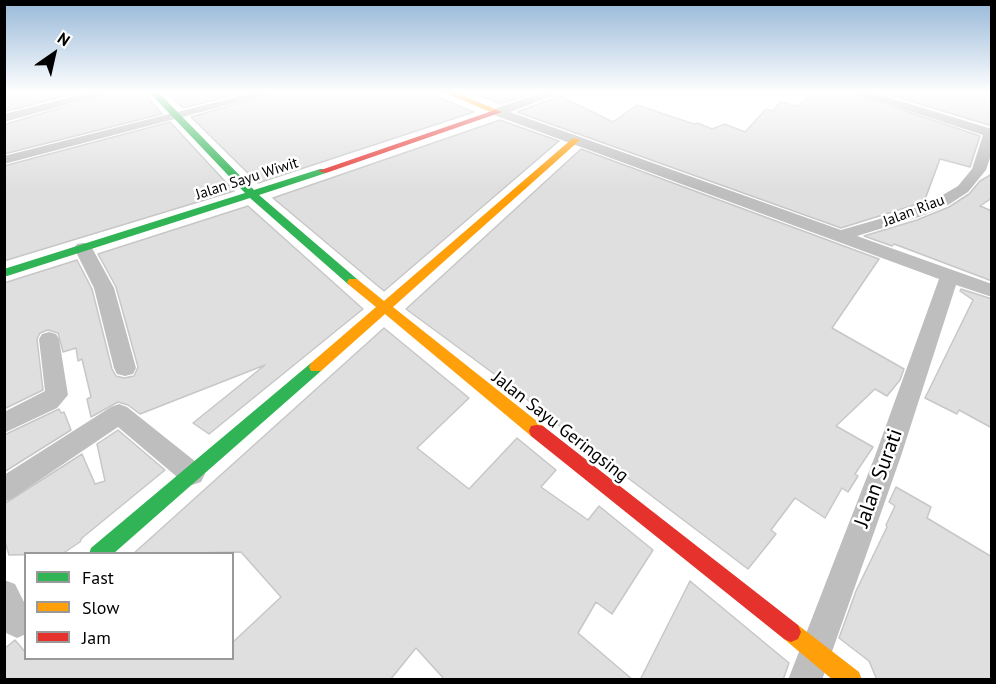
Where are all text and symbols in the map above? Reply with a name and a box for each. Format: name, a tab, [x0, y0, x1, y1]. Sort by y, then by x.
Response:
north arrow	[24, 24, 84, 84]
text: N	[54, 28, 74, 50]
street label: Jalan Sayu Wiwit	[193, 154, 301, 204]
street label: Jalan Riau	[881, 191, 947, 231]
street label: Jalan Sayu Geringsing	[488, 367, 632, 487]
street label: Jalan Surati	[850, 425, 908, 531]
legend	[24, 552, 234, 660]
text: Fast	[82, 566, 114, 589]
text: Slow	[82, 596, 120, 619]
text: Jam	[82, 626, 111, 649]

